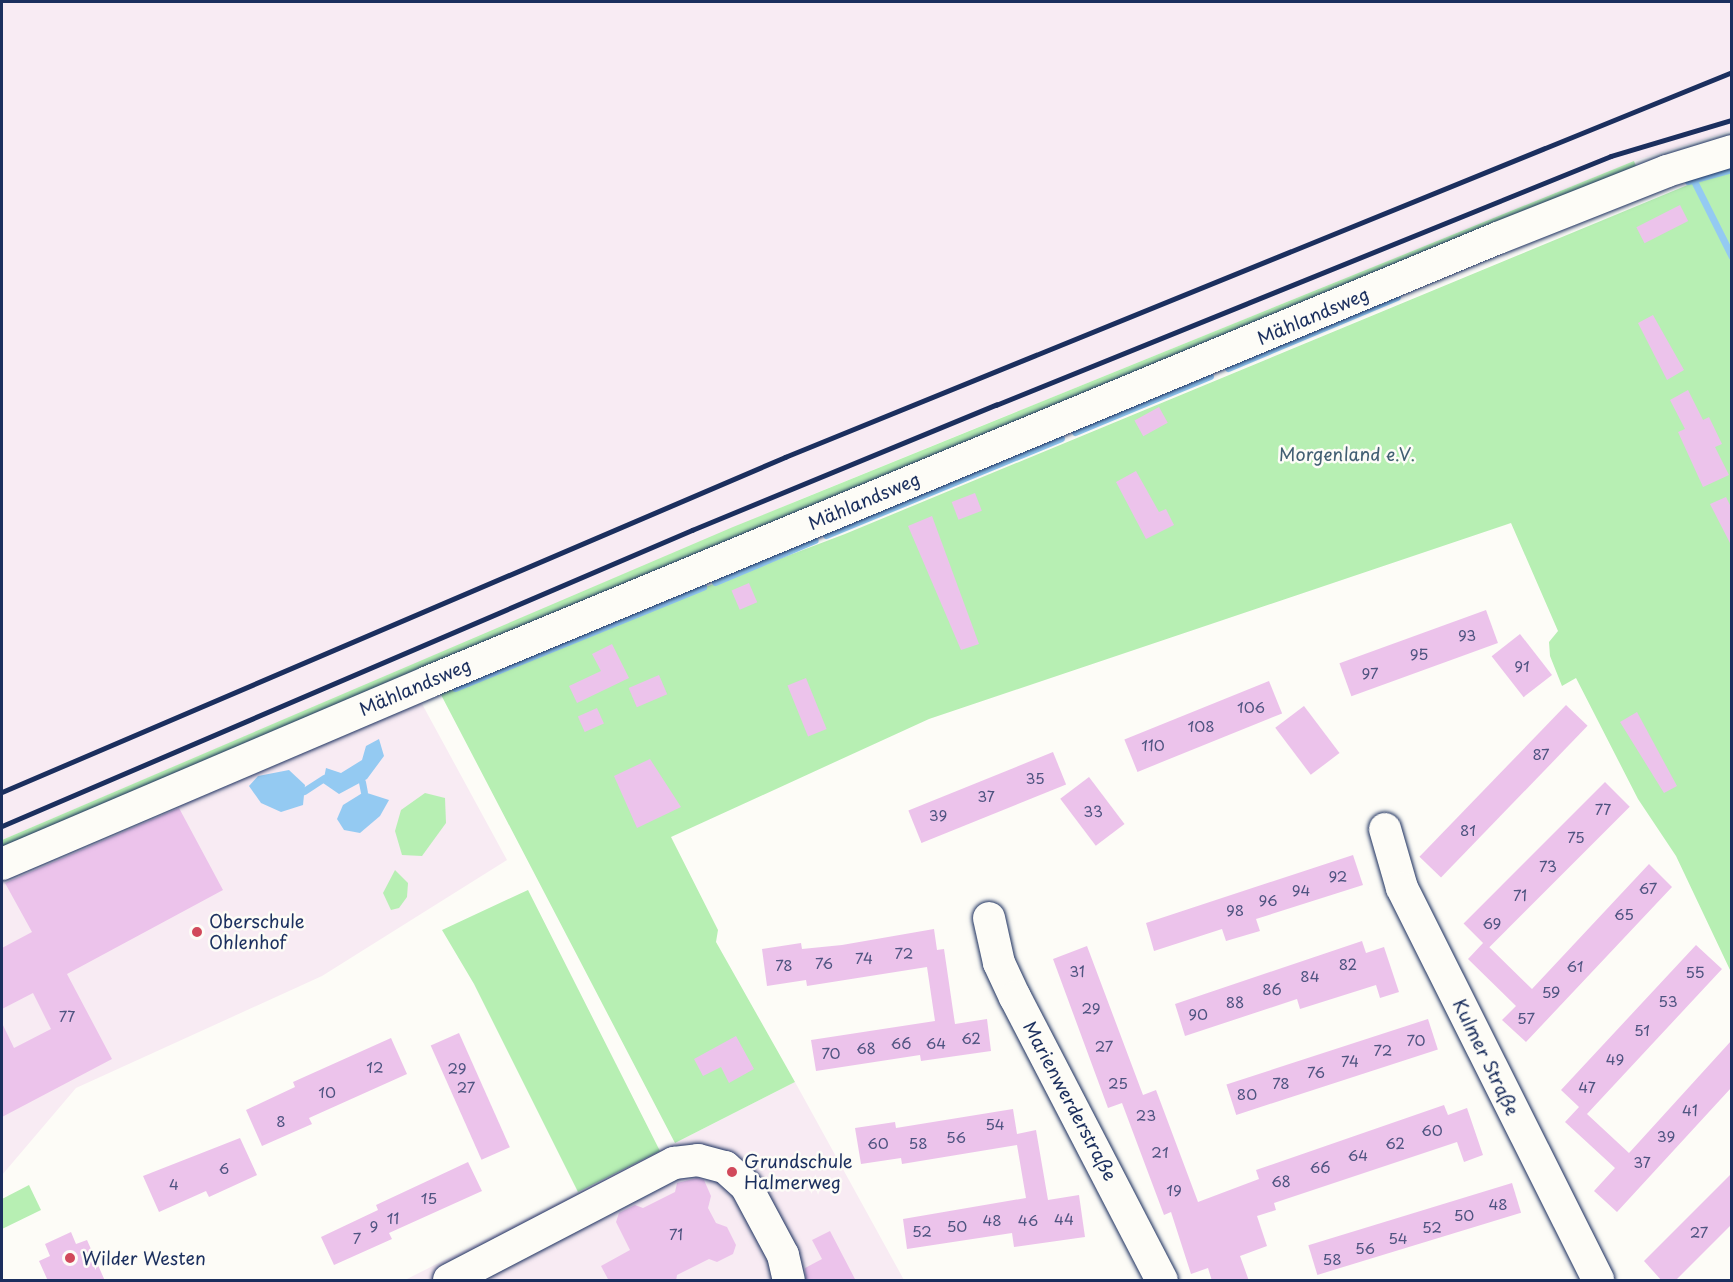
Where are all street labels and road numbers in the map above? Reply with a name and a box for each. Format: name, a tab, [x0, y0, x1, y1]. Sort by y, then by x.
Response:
street label: Mählandsweg	[1254, 283, 1372, 349]
street label: Mählandsweg	[805, 468, 923, 534]
street label: Mählandsweg	[356, 654, 474, 720]
street label: Kulmer Straße	[1448, 995, 1524, 1119]
street label: Marienwerderstraße	[1019, 1018, 1121, 1184]

